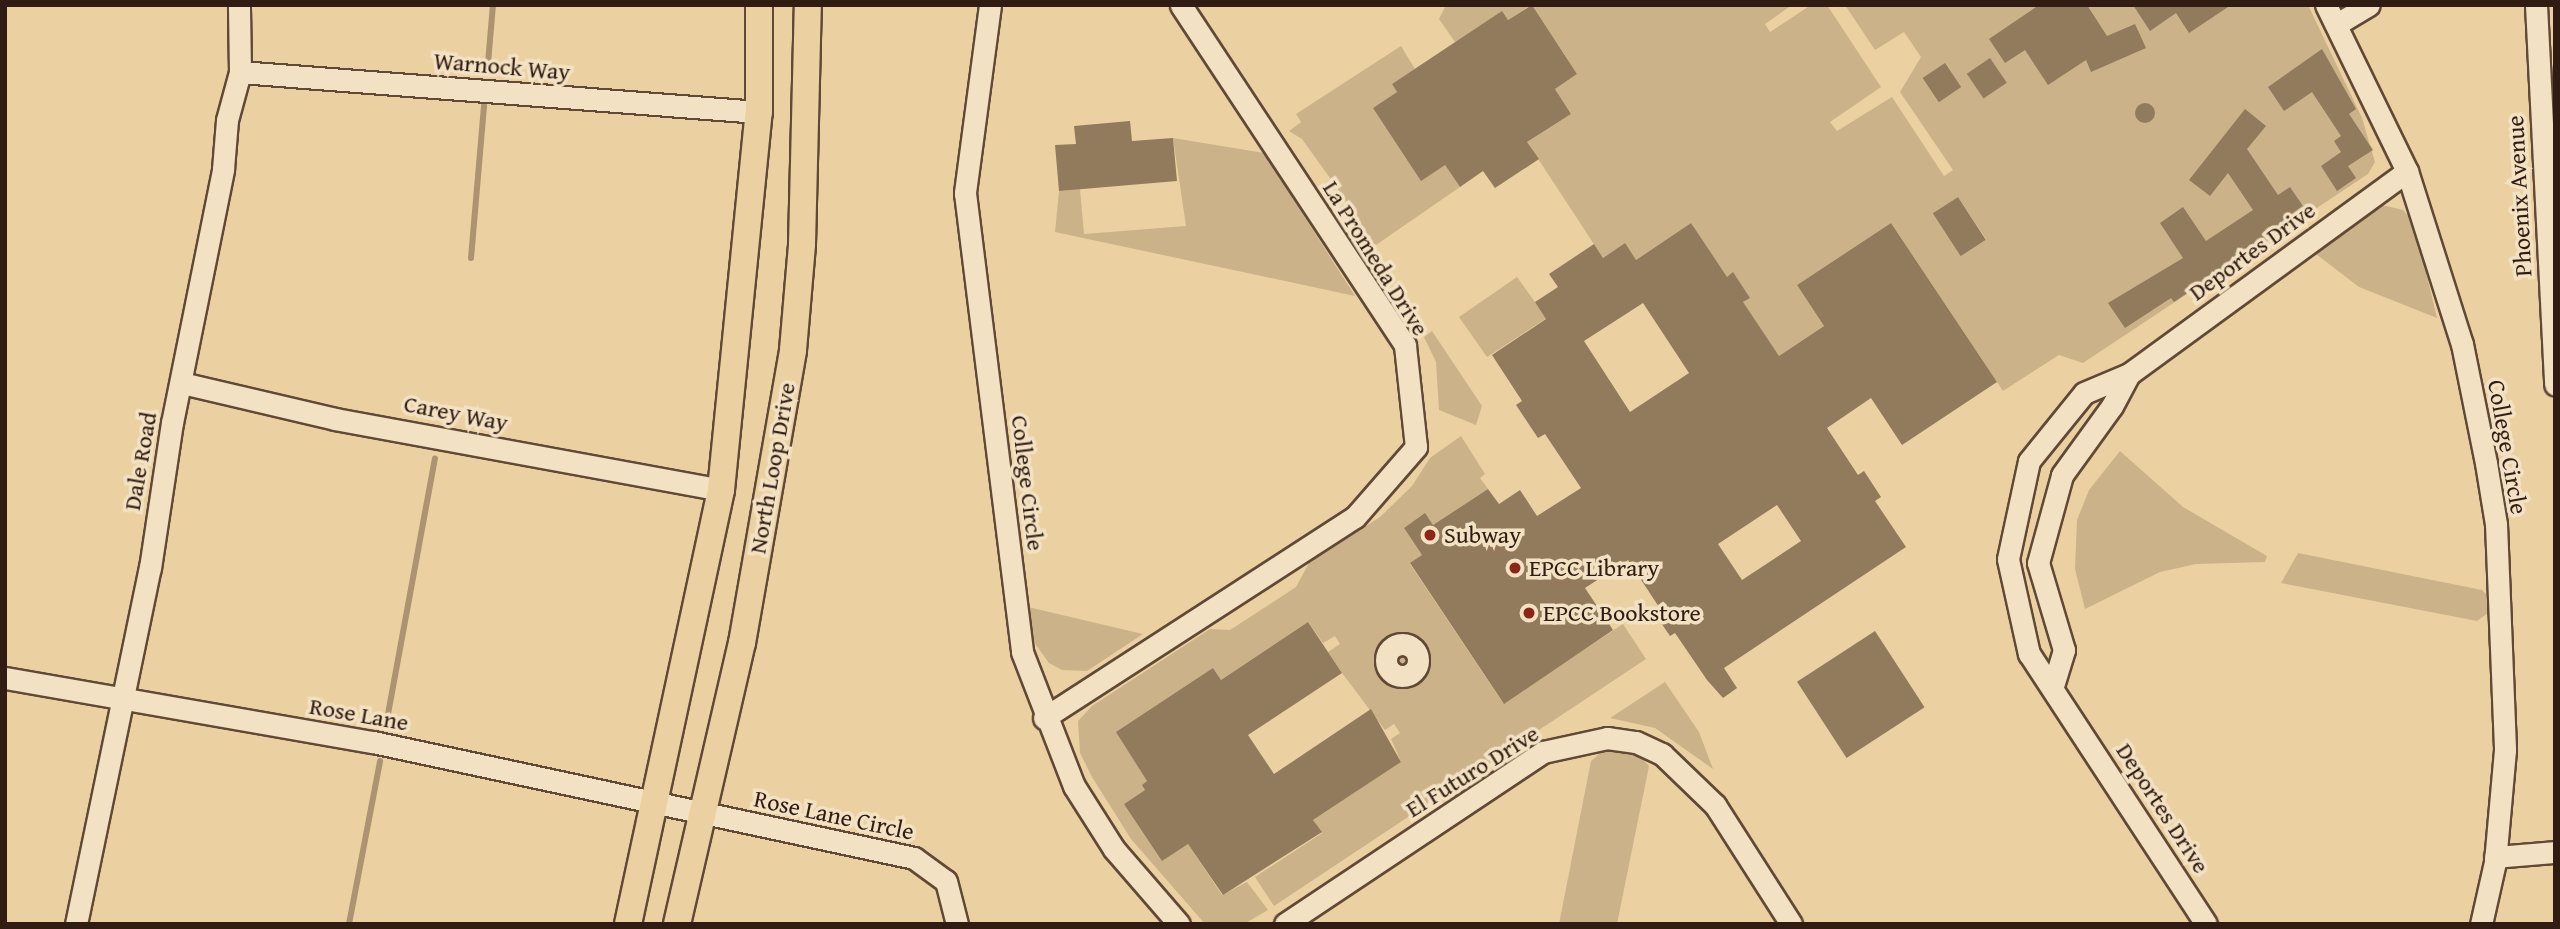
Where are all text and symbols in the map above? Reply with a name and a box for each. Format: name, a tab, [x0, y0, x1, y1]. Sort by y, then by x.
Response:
street label: Warnock Way	[433, 46, 571, 86]
street label: Phoenix Avenue	[2500, 115, 2538, 277]
street label: La Promeda Drive	[1317, 175, 1435, 341]
street label: Deportes Drive	[2183, 195, 2321, 307]
street label: College Circle	[2482, 377, 2534, 517]
street label: North Loop Drive	[743, 380, 801, 556]
street label: Carey Way	[402, 389, 510, 437]
street label: Dale Road	[117, 410, 163, 512]
street label: College Circle	[1005, 414, 1051, 552]
place label: Subway	[1444, 521, 1521, 549]
marker: Subway	[1422, 527, 1438, 543]
place label: EPCC Library	[1529, 554, 1659, 582]
marker: EPCC Library	[1507, 560, 1523, 576]
place label: EPCC Bookstore	[1543, 599, 1701, 627]
marker: EPCC Bookstore	[1521, 605, 1537, 621]
street label: Rose Lane	[307, 691, 411, 737]
street label: El Futuro Drive	[1400, 719, 1544, 823]
street label: Deportes Drive	[2110, 738, 2216, 878]
street label: Rose Lane Circle	[751, 784, 917, 846]

